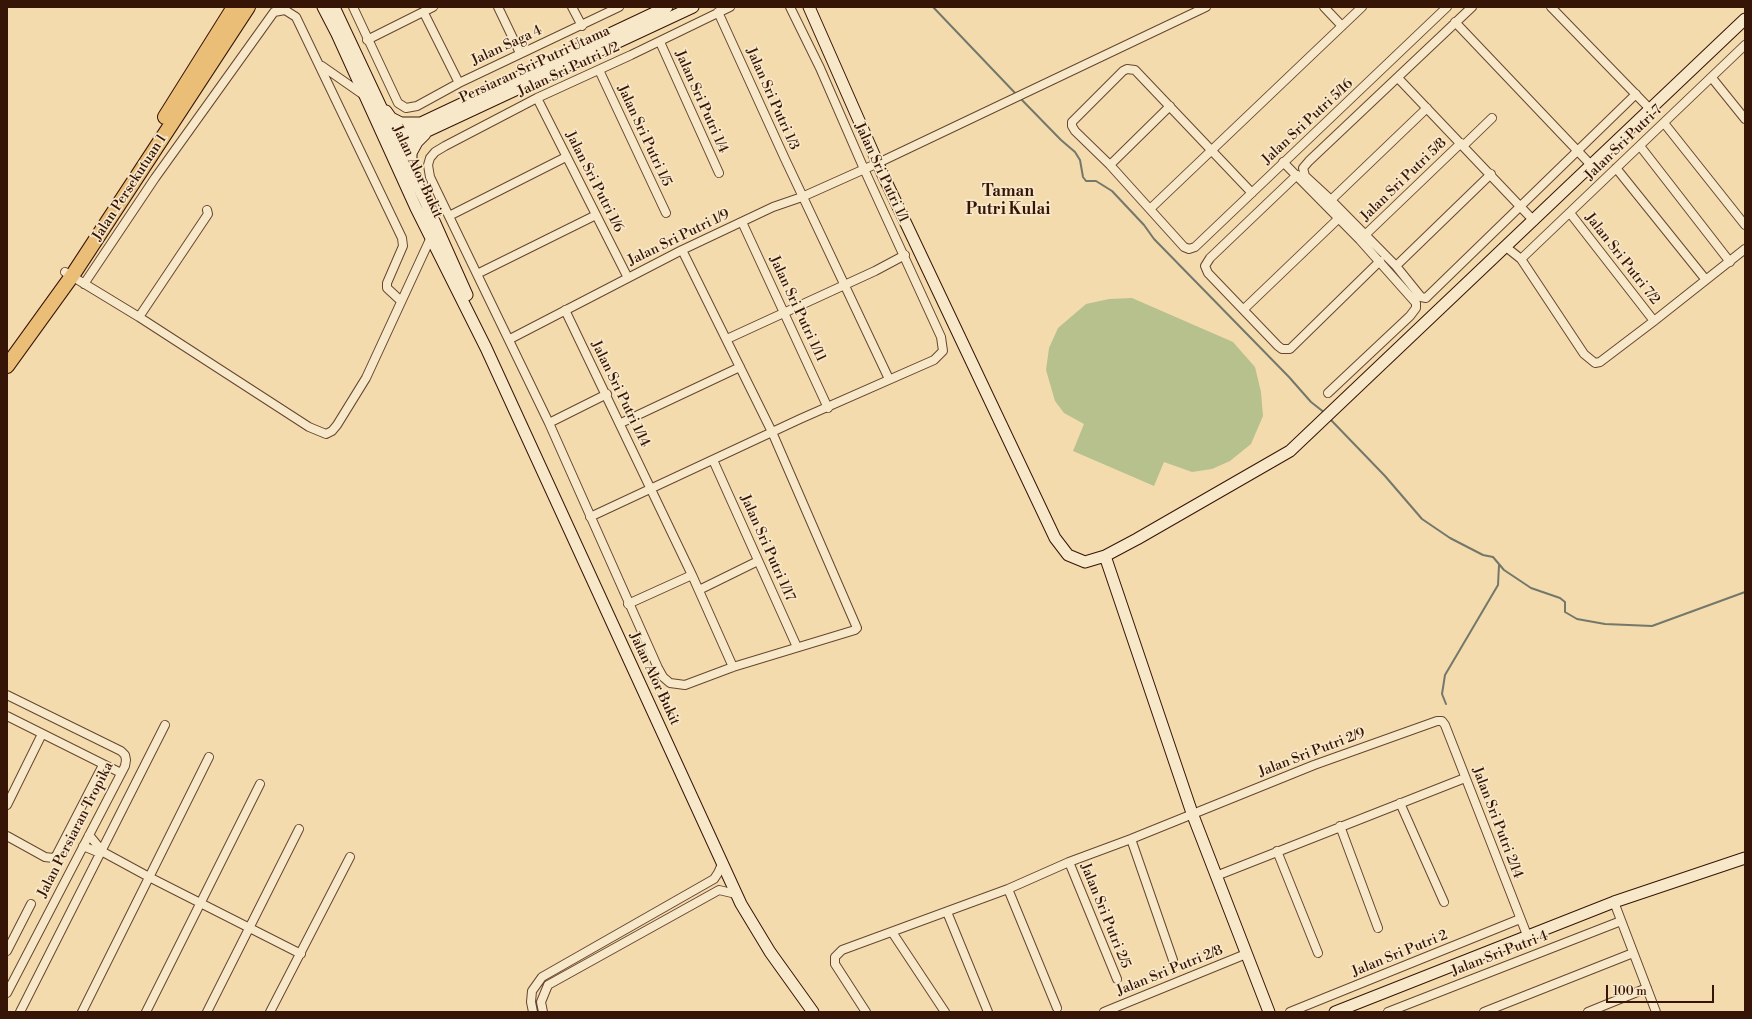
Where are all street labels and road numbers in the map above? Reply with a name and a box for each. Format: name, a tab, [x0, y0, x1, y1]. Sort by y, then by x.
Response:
street label: Jalan Saga 4	[469, 22, 545, 70]
street label: Persiaran Sri Putri Utama	[457, 23, 613, 107]
street label: Jalan Sri Putri 1/2	[515, 39, 623, 101]
street label: Jalan Sri Putri 1/3	[742, 45, 802, 153]
street label: Jalan Sri Putri 1/4	[671, 48, 731, 156]
street label: Jalan Sri Putri 5/16	[1259, 76, 1357, 168]
street label: Jalan Sri Putri 1/5	[613, 83, 675, 189]
street label: Jalan Sri Putri 7	[1582, 102, 1666, 184]
street label: Jalan Sri Putri 1/1	[850, 120, 912, 226]
street label: Jalan Alor Bukit	[388, 123, 446, 221]
street label: Jalan Sri Putri 1/6	[561, 129, 627, 235]
street label: Jalan Persekutuan 1	[89, 132, 171, 244]
street label: Jalan Sri Putri 5/8	[1358, 135, 1450, 225]
street label: Jalan Sri Putri 1/9	[625, 206, 733, 270]
street label: Jalan Sri Putri 7/2	[1581, 210, 1663, 308]
street label: Jalan Sri Putri 1/11	[765, 253, 829, 365]
street label: Jalan Sri Putri 1/14	[587, 338, 653, 450]
street label: Jalan Sri Putri 1/17	[736, 492, 798, 604]
street label: Jalan Alor Bukit	[625, 630, 683, 728]
street label: Jalan Sri Putri 2/9	[1256, 725, 1368, 781]
street label: Jalan Persiaran Tropika	[34, 759, 118, 901]
street label: Jalan Sri Putri 2/14	[1468, 765, 1526, 881]
street label: Jalan Sri Putri 2/5	[1076, 861, 1134, 971]
street label: Jalan Sri Putri 2	[1350, 927, 1450, 981]
street label: Jalan Sri Putri 4	[1449, 928, 1551, 980]
street label: Jalan Sri Putri 2/8	[1114, 942, 1226, 1000]

